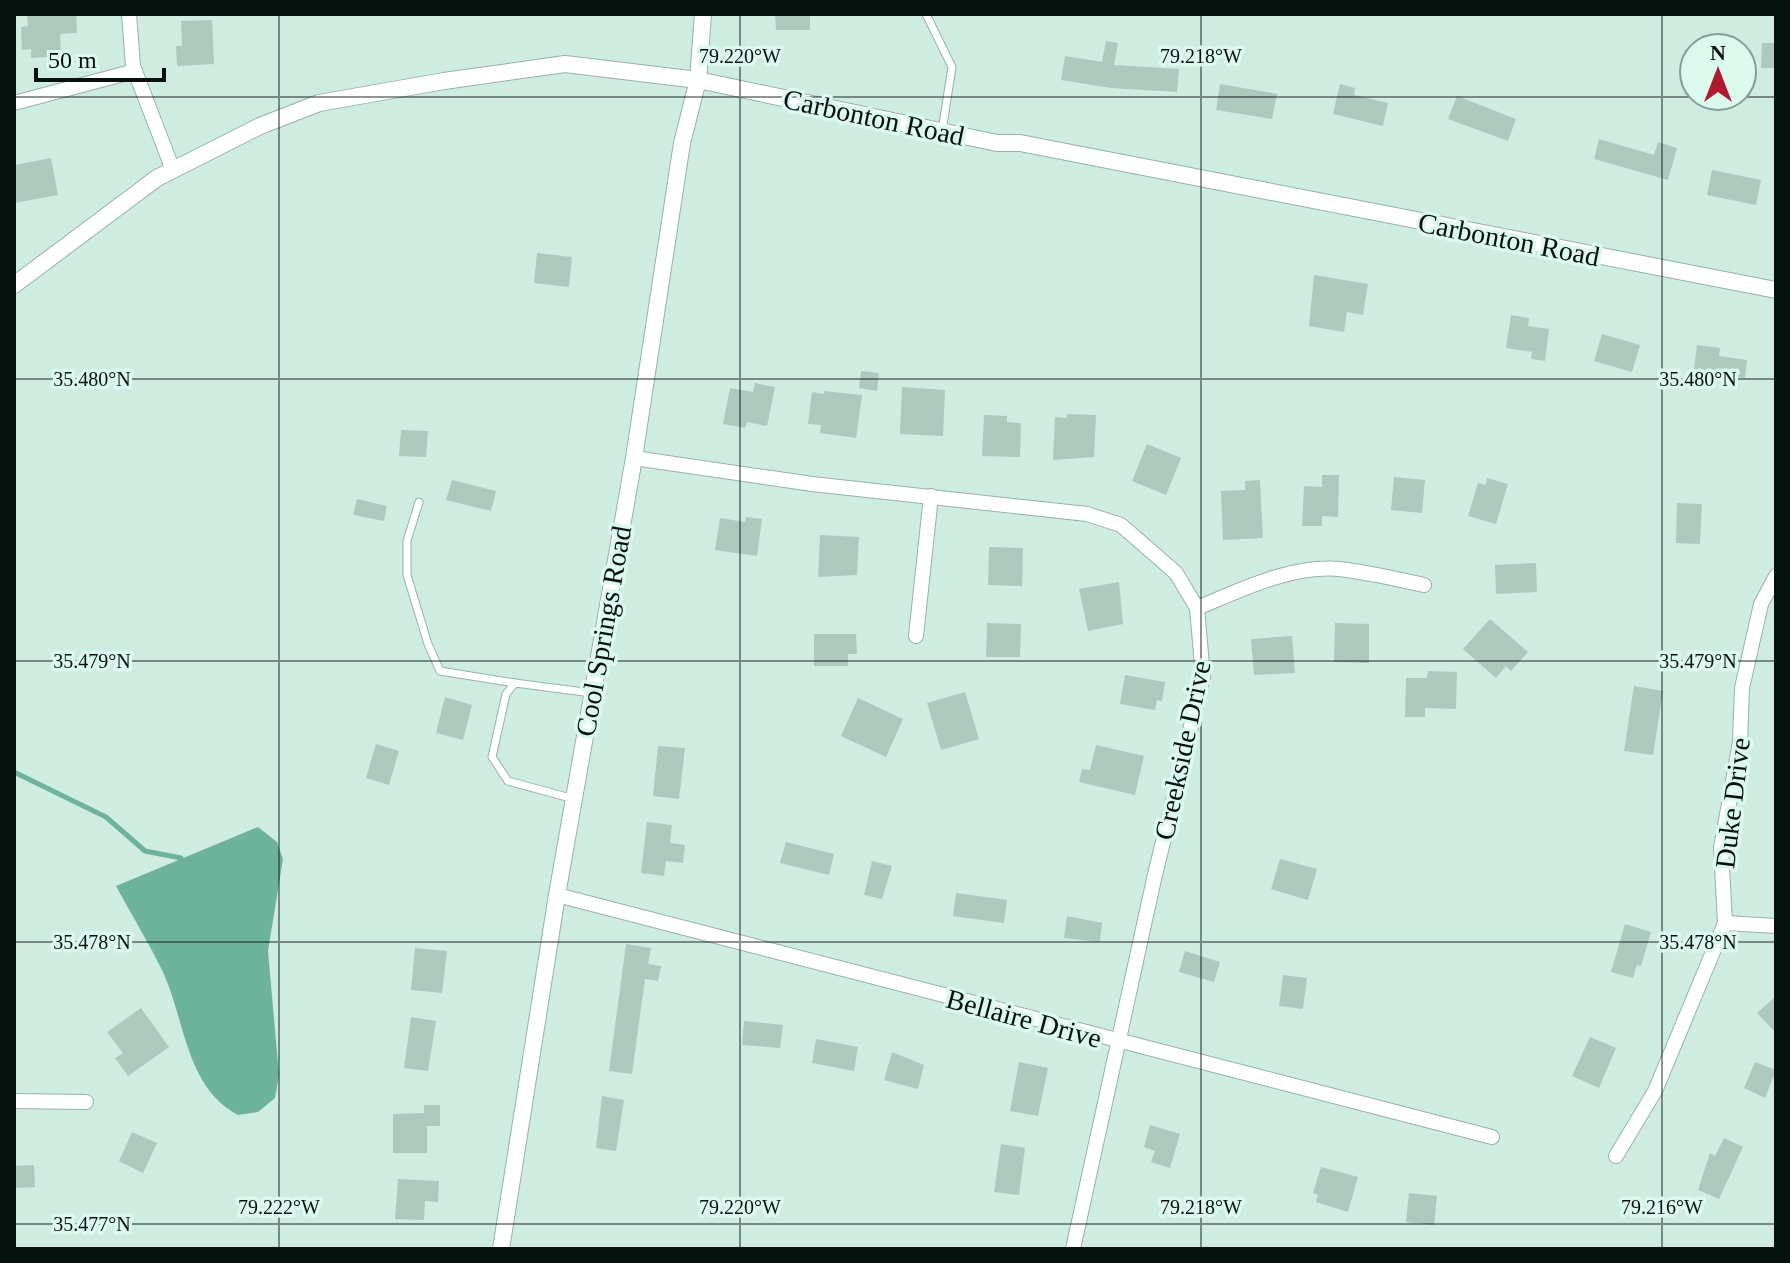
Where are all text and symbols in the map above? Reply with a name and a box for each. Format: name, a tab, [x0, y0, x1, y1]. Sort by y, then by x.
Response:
scale bar	[36, 32, 164, 82]
north arrow	[1678, 32, 1758, 112]
text: N	[1710, 40, 1726, 65]
text: 79.220°W	[699, 45, 781, 67]
text: 79.218°W	[1160, 45, 1242, 67]
text: 50 m	[48, 47, 97, 73]
street label: Carbonton Road	[781, 83, 967, 152]
street label: Carbonton Road	[1415, 207, 1602, 272]
text: 35.480°N	[53, 368, 131, 390]
text: 35.480°N	[1659, 368, 1737, 390]
street label: Cool Springs Road	[570, 523, 637, 739]
text: 35.479°N	[53, 650, 131, 672]
text: 35.479°N	[1659, 650, 1737, 672]
street label: Creekside Drive	[1148, 658, 1217, 843]
street label: Duke Drive	[1709, 736, 1756, 870]
text: 35.478°N	[53, 931, 131, 953]
text: 35.478°N	[1659, 931, 1737, 953]
street label: Bellaire Drive	[943, 983, 1105, 1054]
text: 79.222°W	[238, 1196, 320, 1218]
text: 79.220°W	[699, 1196, 781, 1218]
text: 79.218°W	[1160, 1196, 1242, 1218]
text: 79.216°W	[1621, 1196, 1703, 1218]
text: 35.477°N	[53, 1213, 131, 1235]

